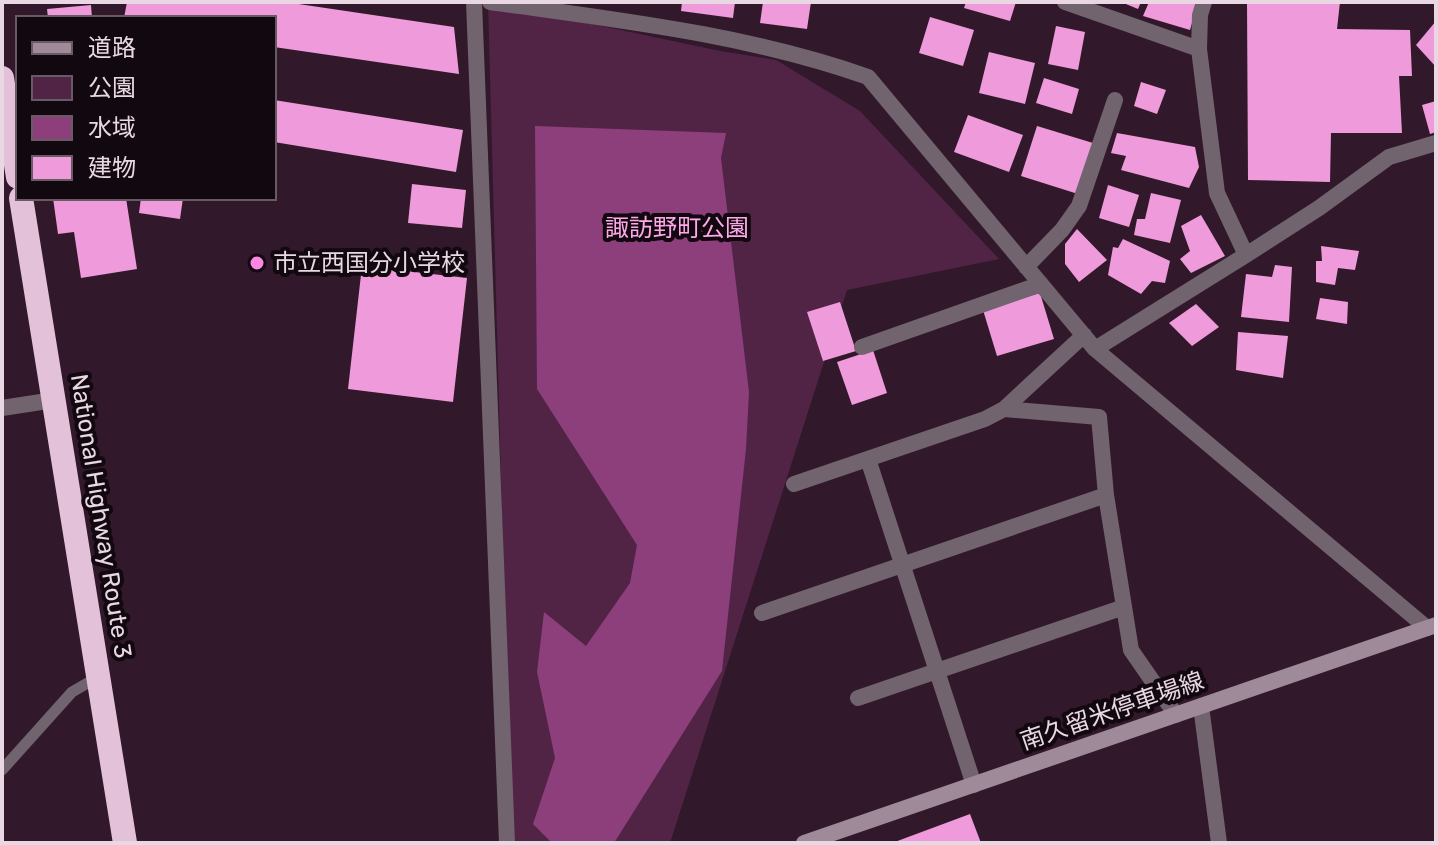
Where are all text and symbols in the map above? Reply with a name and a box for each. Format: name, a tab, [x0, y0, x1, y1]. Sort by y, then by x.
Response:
legend	[16, 16, 276, 200]
text: 道路	[88, 34, 136, 62]
text: 公園	[88, 74, 136, 102]
text: 水域	[88, 114, 136, 142]
text: 建物	[88, 154, 136, 182]
park label: 諏訪野町公園	[605, 214, 749, 242]
place label: 市立西国分小学校	[273, 249, 465, 277]
marker: 市立西国分小学校	[248, 254, 266, 272]
street label: National Highway Route 3	[65, 372, 137, 660]
street label: 南久留米停車場線	[1017, 667, 1207, 755]

